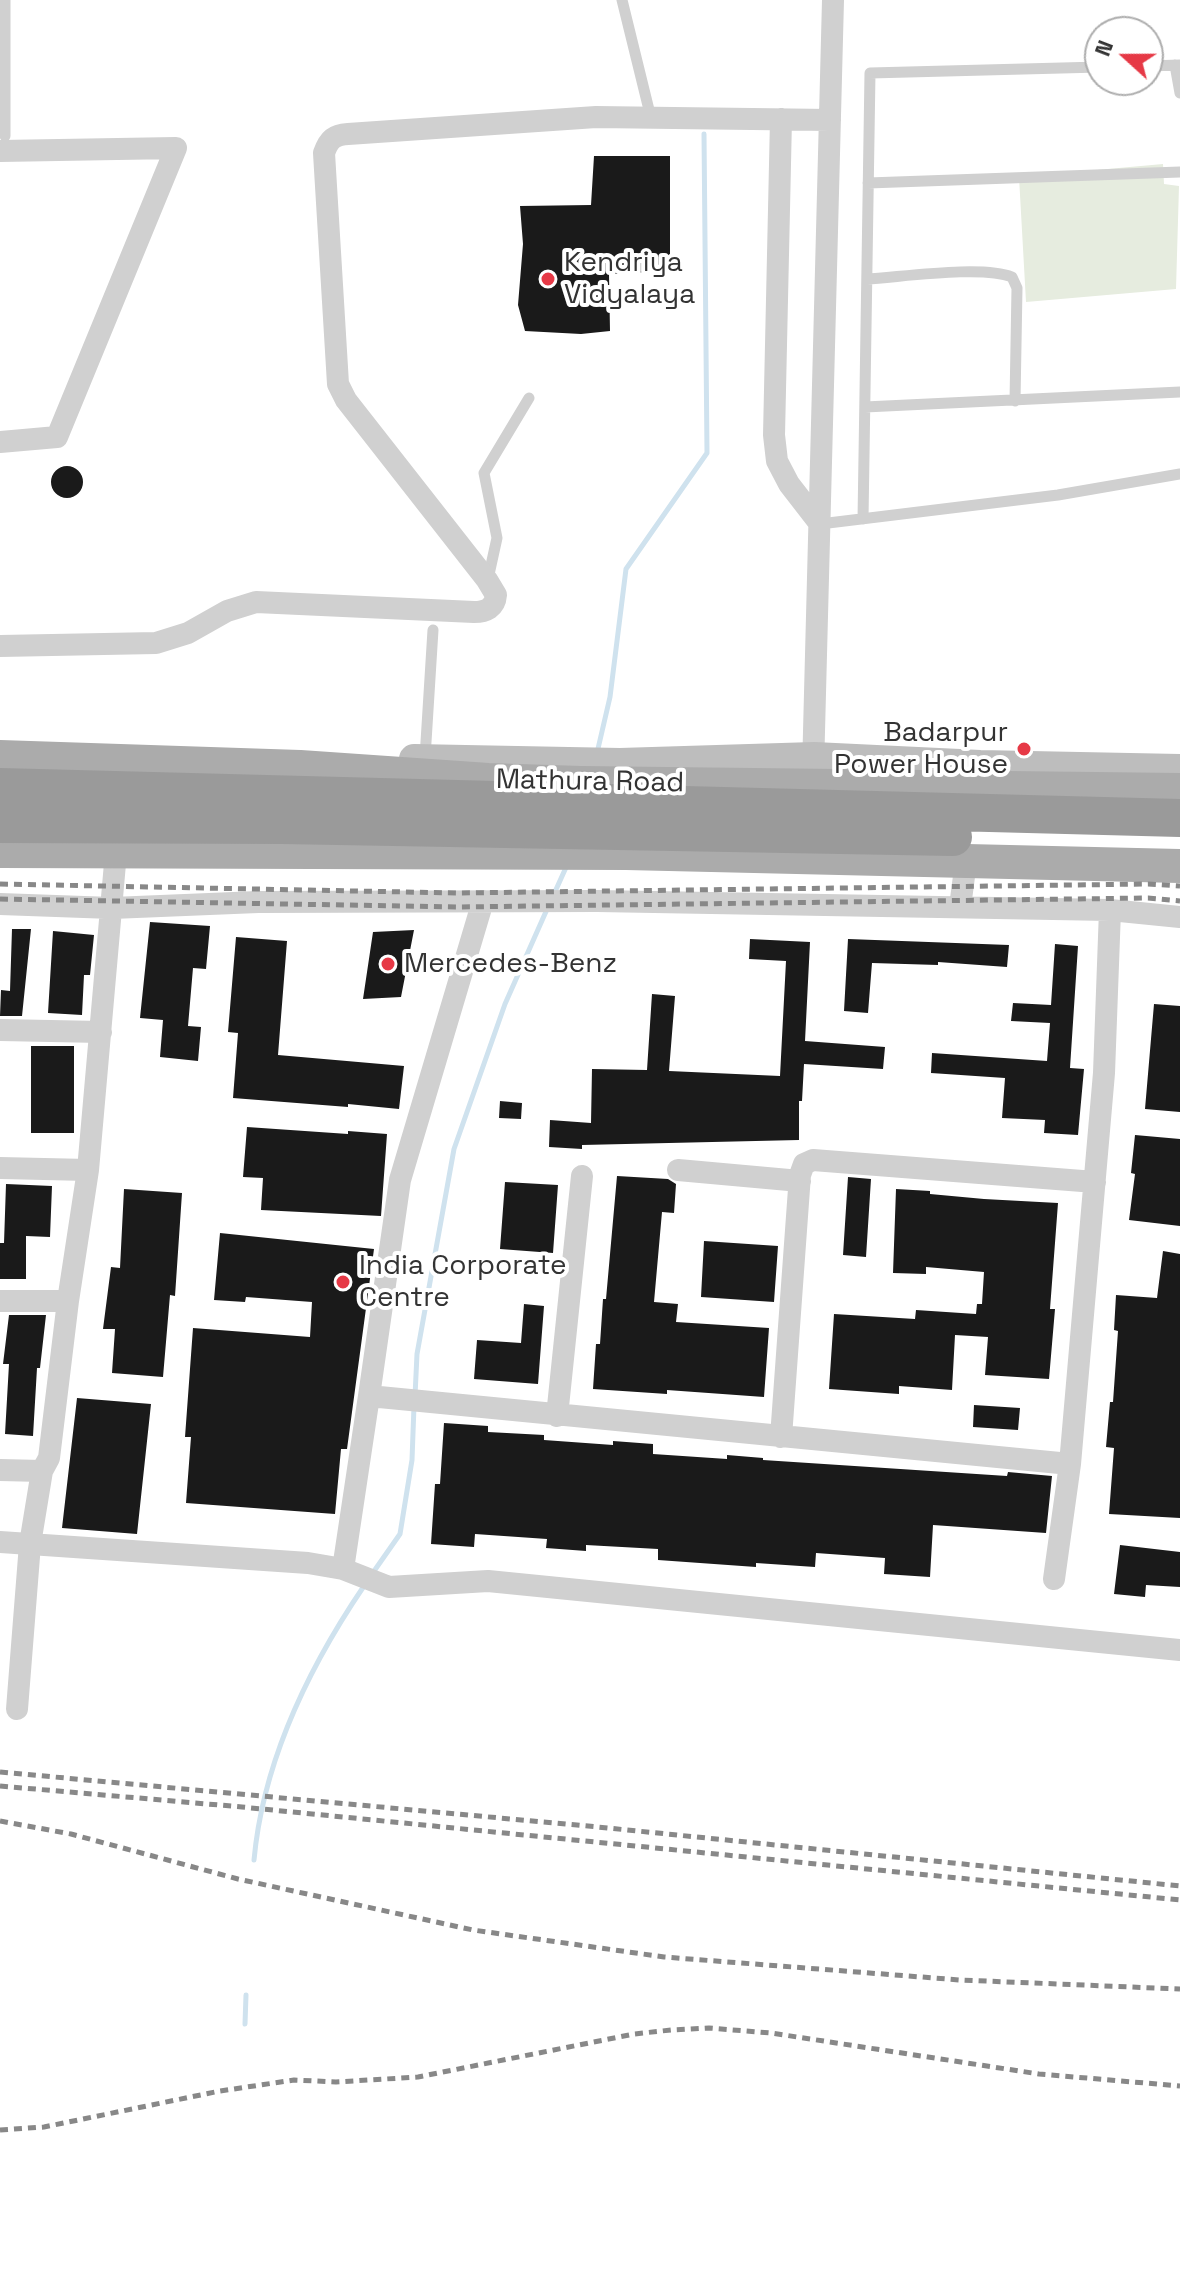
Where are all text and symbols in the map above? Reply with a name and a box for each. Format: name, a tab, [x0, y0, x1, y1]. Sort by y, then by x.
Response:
north arrow	[1084, 16, 1164, 96]
text: N	[1088, 36, 1119, 60]
place label: Kendriya Vidyalaya	[564, 246, 695, 312]
marker: Kendriya Vidyalaya	[539, 270, 557, 288]
place label: Badarpur Power House	[834, 716, 1008, 782]
marker: Badarpur Power House	[1015, 740, 1033, 758]
street label: Mathura Road	[495, 764, 685, 800]
place label: Mercedes-Benz	[404, 947, 617, 981]
marker: Mercedes-Benz	[379, 955, 397, 973]
place label: India Corporate Centre	[359, 1249, 567, 1315]
marker: India Corporate Centre	[334, 1273, 352, 1291]

